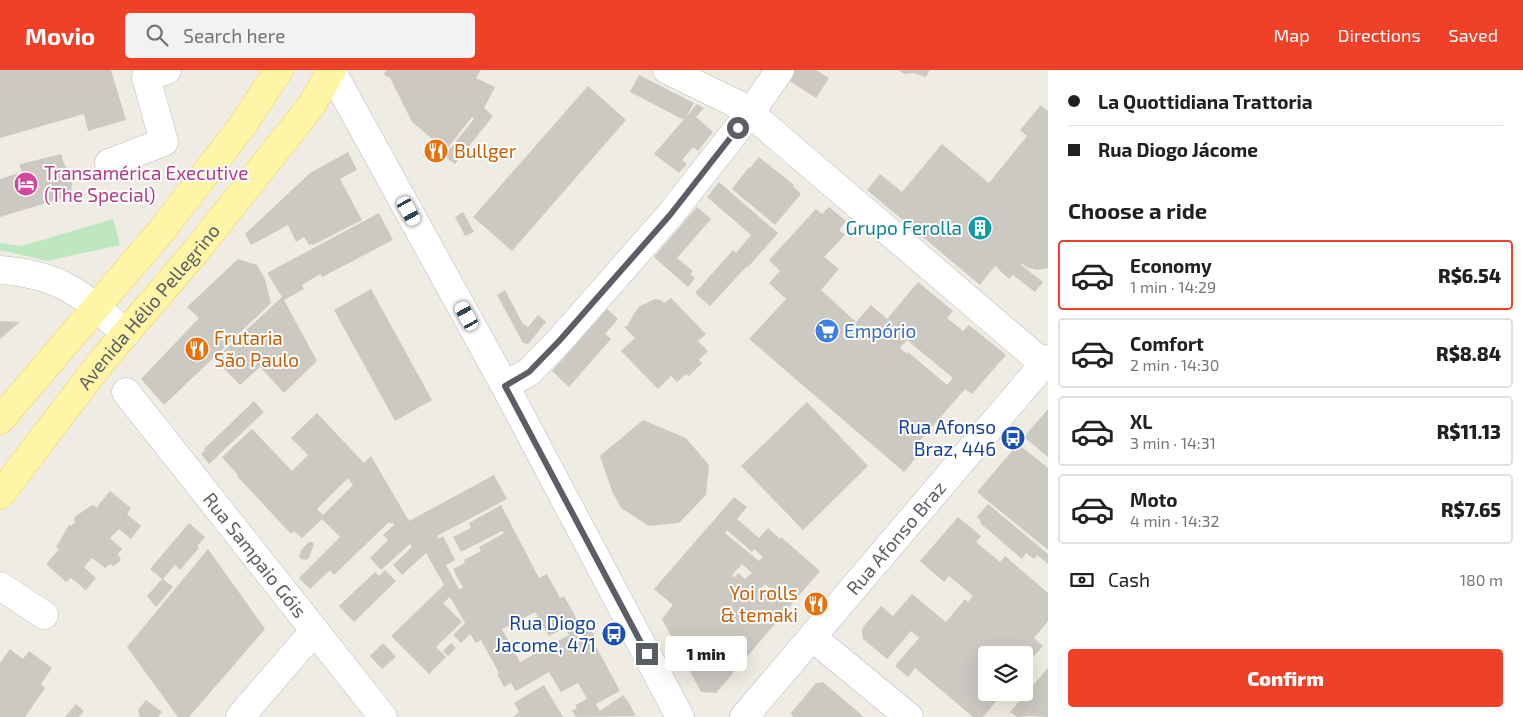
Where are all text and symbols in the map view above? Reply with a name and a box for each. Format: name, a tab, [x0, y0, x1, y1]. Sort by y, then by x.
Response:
search box	[125, 13, 475, 58]
text: Movio	[25, 21, 95, 50]
icon: search	[143, 21, 171, 49]
text: Search here	[183, 24, 285, 47]
text: Map	[1273, 24, 1310, 46]
text: Directions	[1338, 24, 1421, 46]
text: Saved	[1449, 24, 1498, 46]
text: La Quottidiana Trattoria	[1098, 90, 1313, 113]
route start	[727, 117, 749, 139]
restaurant icon: Bullger	[423, 138, 449, 164]
text: Rua Diogo Jácome	[1098, 138, 1258, 161]
place label: Bullger	[454, 139, 517, 162]
place label: Transamérica Executive (The Special)	[44, 161, 248, 206]
hotel icon: Transamérica Executive (The Special)	[13, 171, 39, 197]
car	[395, 194, 422, 228]
text: Choose a ride	[1068, 197, 1207, 223]
building icon: Grupo Ferolla	[967, 215, 993, 241]
place label: Grupo Ferolla	[846, 216, 962, 239]
street label: Avenida Hélio Pellegrino	[72, 219, 224, 394]
icon: car	[1070, 253, 1115, 298]
text: Economy	[1130, 254, 1212, 277]
text: R$6.54	[1438, 264, 1501, 287]
text: 1 min · 14:29	[1130, 277, 1216, 296]
car	[453, 299, 480, 333]
supermarket icon: Empório	[814, 318, 840, 344]
place label: Empório	[844, 319, 916, 342]
place label: Frutaria São Paulo	[214, 326, 299, 371]
icon: car	[1070, 331, 1115, 376]
text: Comfort	[1130, 332, 1204, 355]
restaurant icon: Frutaria São Paulo	[184, 336, 210, 362]
text: R$8.84	[1436, 342, 1501, 365]
text: 2 min · 14:30	[1130, 355, 1219, 374]
icon: car	[1070, 409, 1115, 454]
text: XL	[1130, 410, 1152, 433]
place label: Rua Afonso Braz, 446	[898, 415, 996, 460]
text: R$11.13	[1437, 420, 1501, 443]
bus stop icon: Rua Afonso Braz, 446	[1000, 425, 1026, 451]
text: 3 min · 14:31	[1130, 433, 1216, 452]
street label: Rua Afonso Braz	[841, 476, 950, 599]
icon: car	[1070, 487, 1115, 532]
street label: Rua Sampaio Góis	[199, 488, 312, 622]
text: Moto	[1130, 488, 1178, 511]
text: R$7.65	[1441, 498, 1501, 521]
text: 4 min · 14:32	[1130, 511, 1219, 530]
icon: cash	[1068, 566, 1096, 594]
text: Cash	[1108, 568, 1150, 591]
text: 180 m	[1460, 570, 1503, 589]
place label: Yoi rolls & temaki	[721, 581, 798, 626]
restaurant icon: Yoi rolls & temaki	[803, 591, 829, 617]
place label: Rua Diogo Jacome, 471	[495, 611, 596, 656]
bus stop icon: Rua Diogo Jacome, 471	[601, 621, 627, 647]
callout: 1 min	[664, 636, 747, 672]
route end	[636, 643, 658, 665]
text: 1 min	[686, 644, 726, 663]
map controls	[978, 646, 1033, 701]
button: layers	[978, 646, 1033, 701]
button: Confirm	[1068, 649, 1503, 707]

